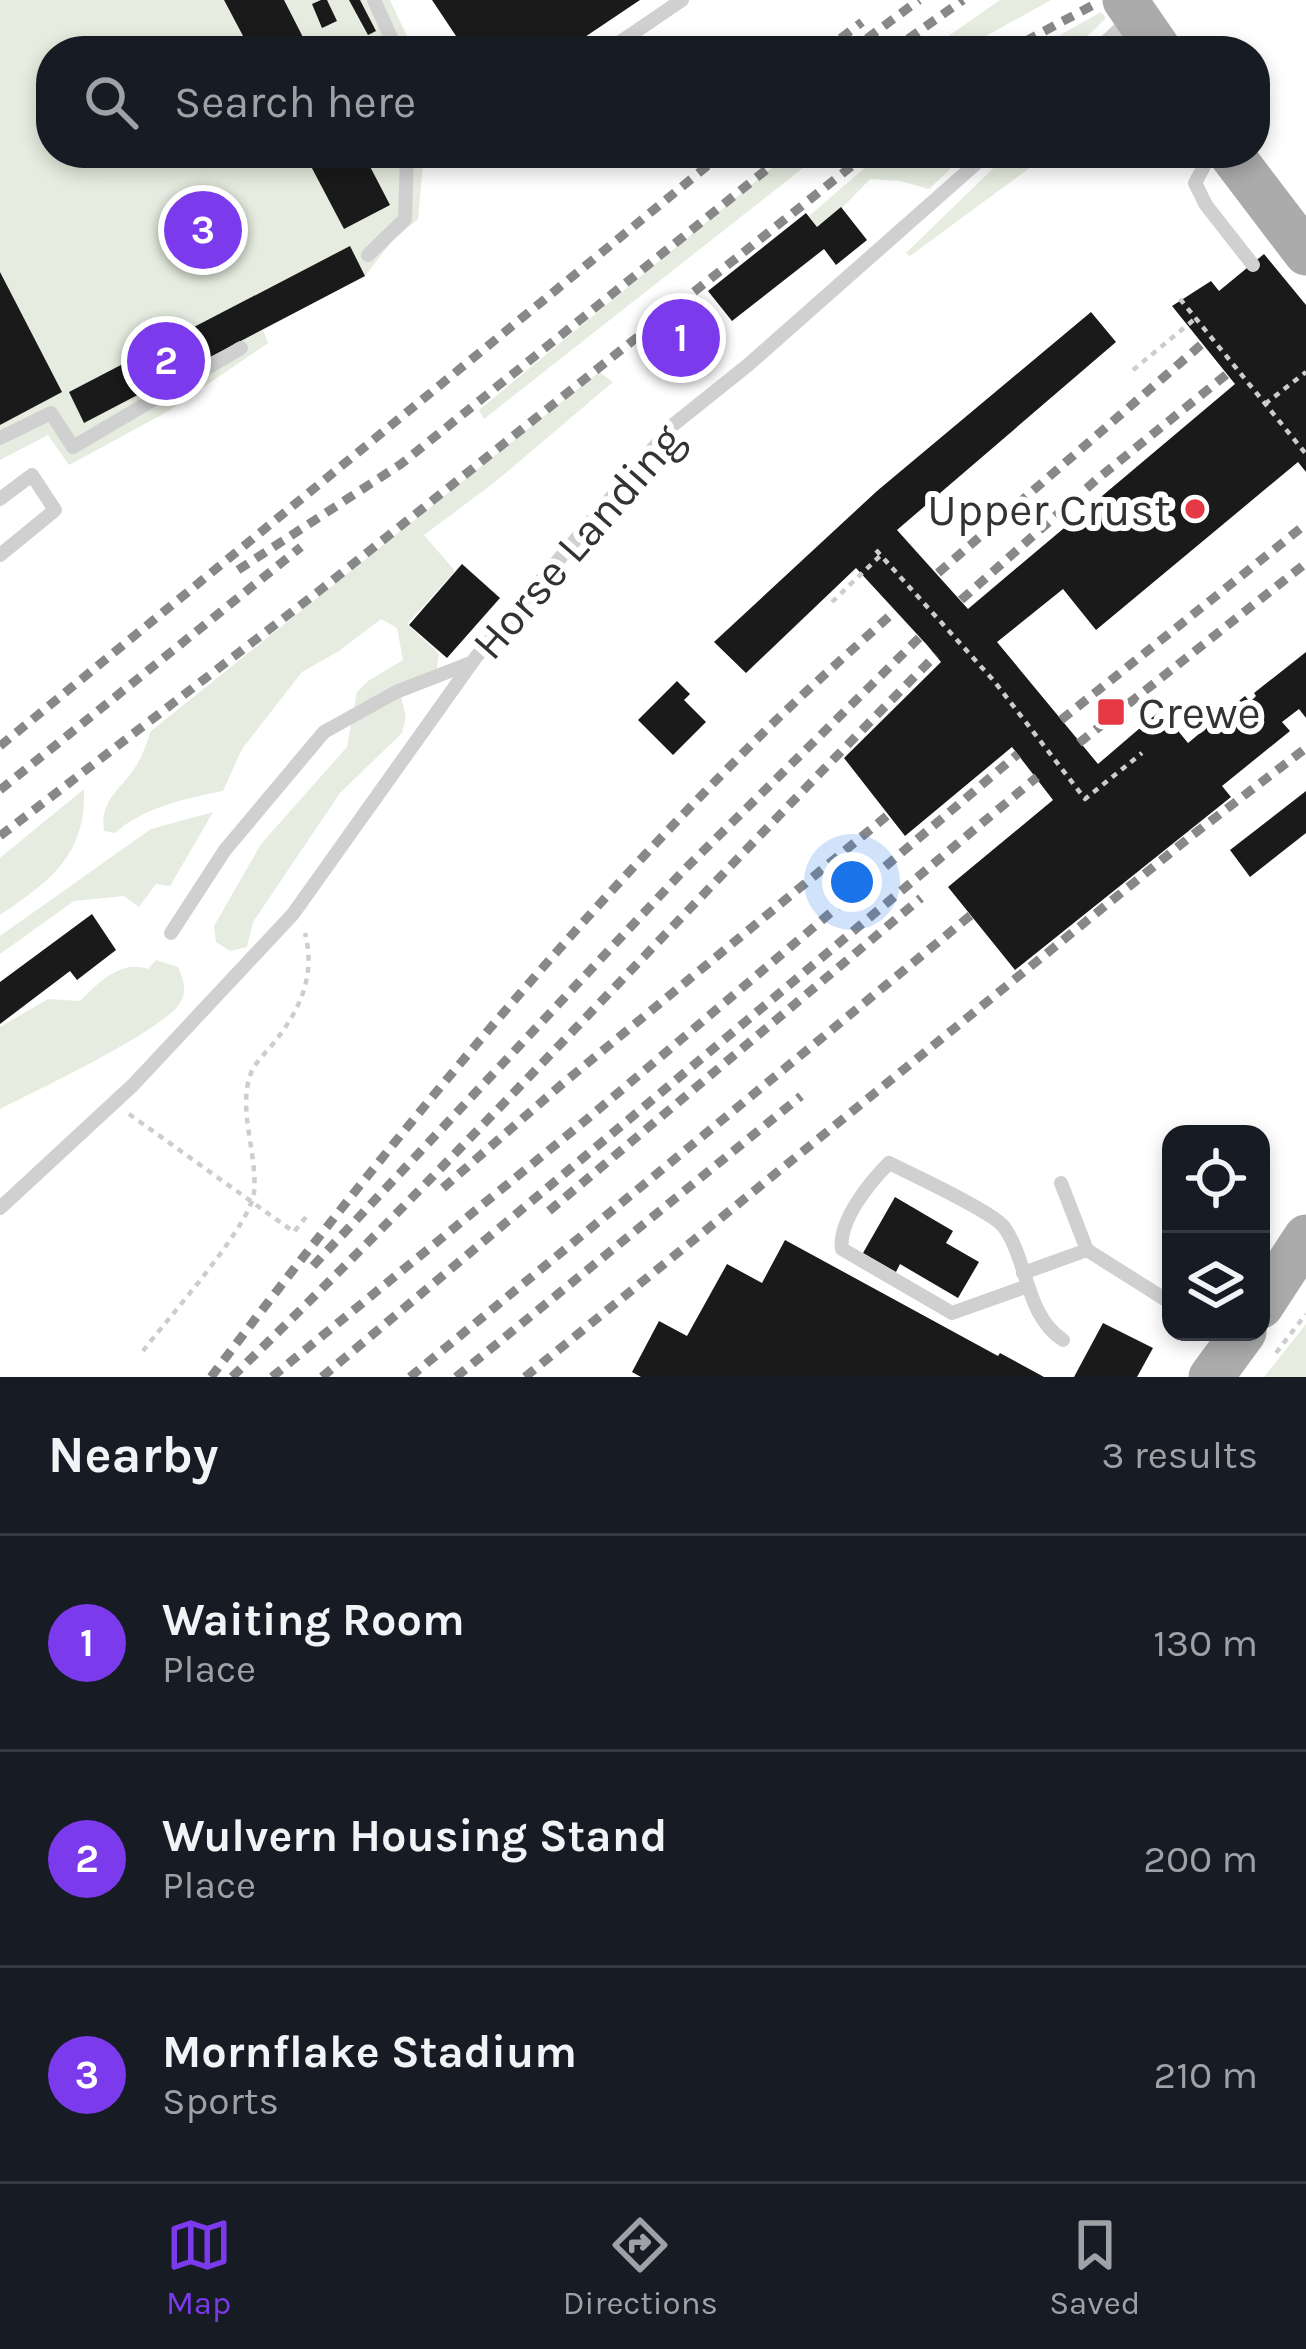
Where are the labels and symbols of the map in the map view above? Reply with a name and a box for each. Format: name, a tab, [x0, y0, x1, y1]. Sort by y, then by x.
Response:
pin: 3	[164, 185, 242, 275]
pin: 1	[642, 293, 720, 383]
pin: 2	[127, 316, 205, 406]
street label: Horse Landing	[462, 414, 695, 670]
place label: Upper Crust	[927, 484, 1171, 536]
marker: Upper Crust	[1182, 496, 1208, 522]
place label: Crewe	[1138, 687, 1261, 739]
marker: Crewe	[1095, 696, 1127, 728]
your location	[822, 852, 882, 912]

